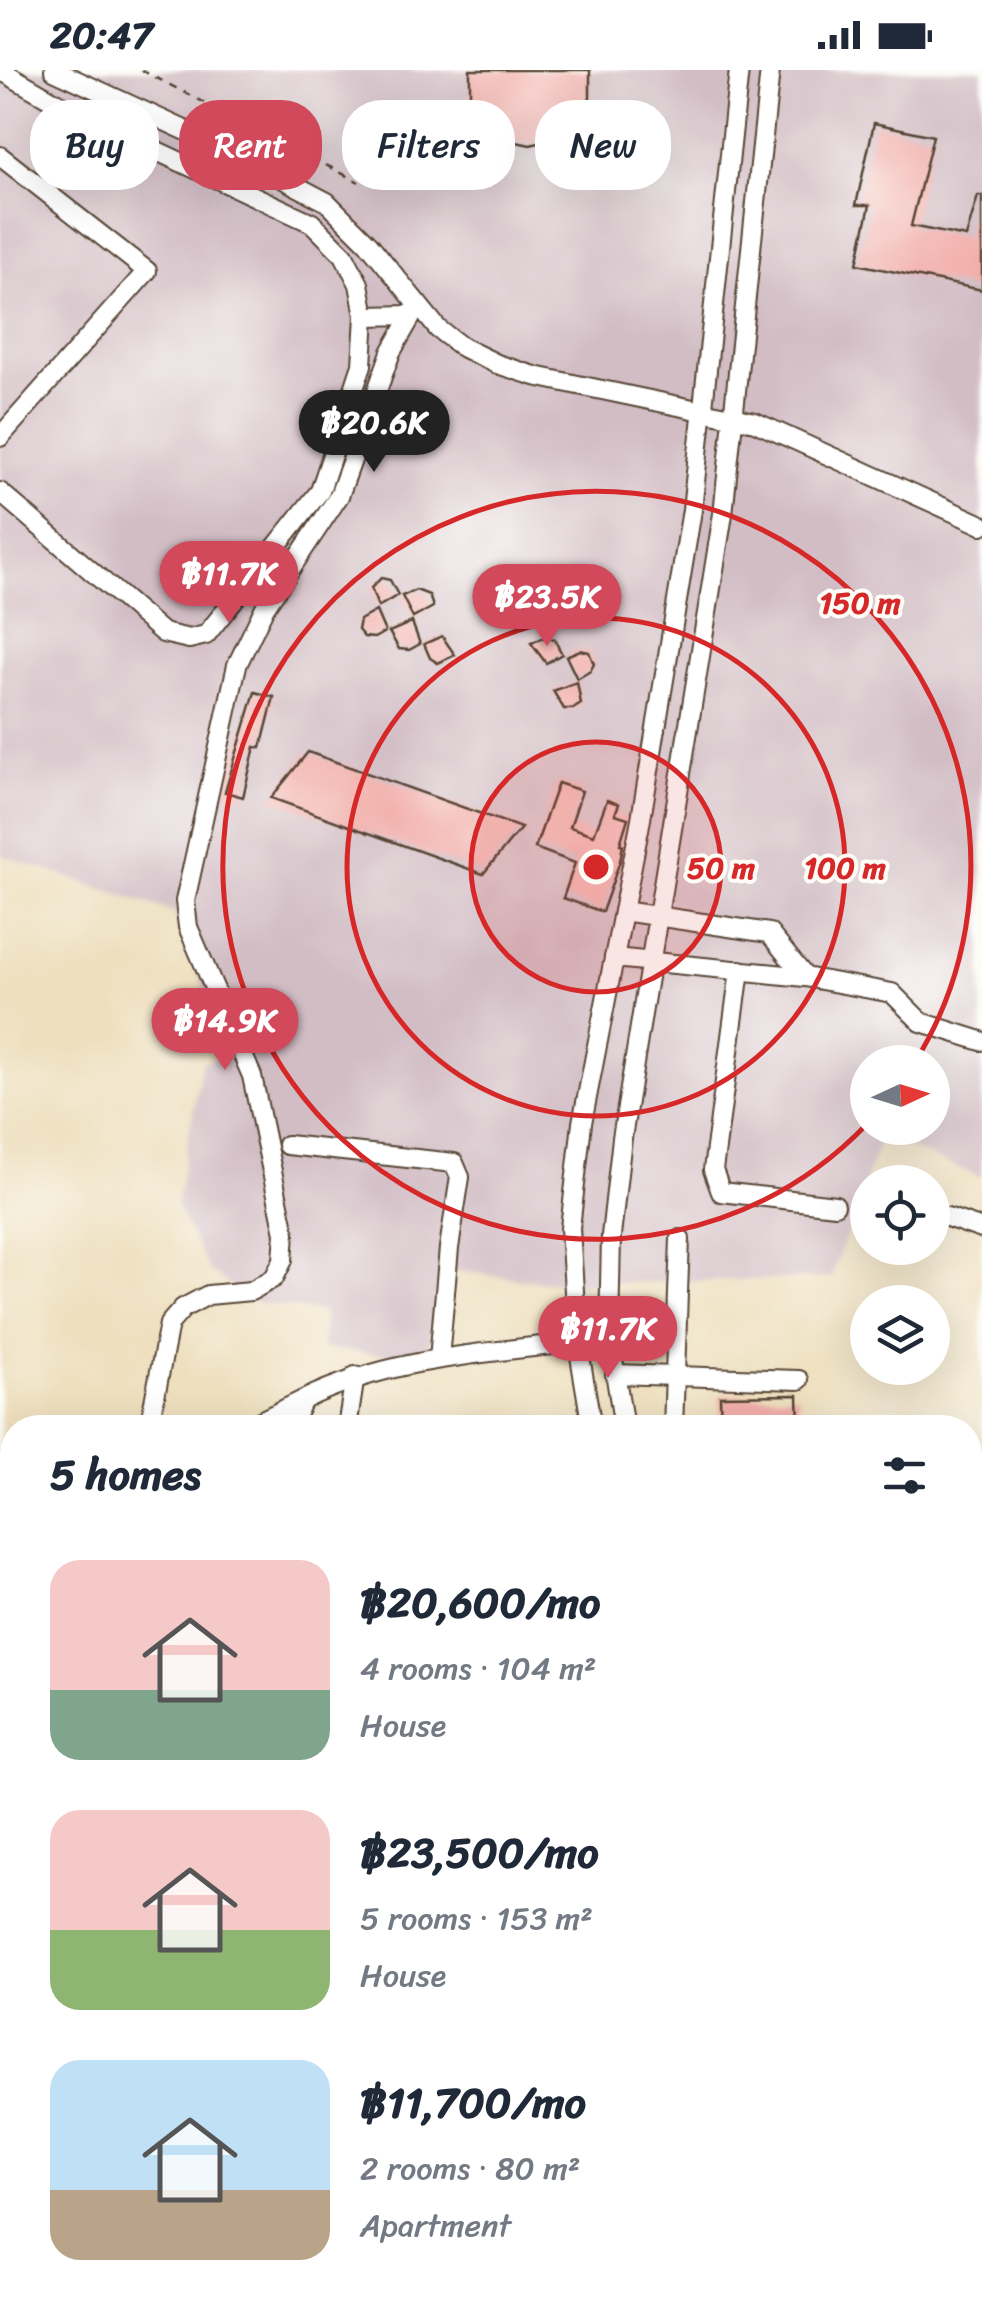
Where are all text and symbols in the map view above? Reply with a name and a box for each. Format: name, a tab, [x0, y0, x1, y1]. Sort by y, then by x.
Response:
text: 20:47	[50, 2, 153, 69]
chip: Buy	[30, 100, 159, 190]
chip: Rent	[179, 100, 322, 190]
chip: Filters	[342, 100, 515, 190]
chip: New	[535, 100, 671, 190]
pin: ฿20.6K	[293, 390, 455, 475]
text: ฿20.6K	[321, 394, 427, 451]
pin: ฿11.7K	[148, 541, 310, 626]
text: ฿11.7K	[181, 545, 277, 602]
pin: ฿23.5K	[466, 564, 628, 649]
text: ฿23.5K	[494, 568, 600, 625]
text: 150 m	[820, 576, 901, 630]
text: 50 m	[687, 841, 755, 895]
text: 100 m	[804, 841, 886, 895]
centre of rings	[578, 849, 614, 885]
pin: ฿14.9K	[144, 988, 306, 1073]
text: ฿14.9K	[173, 992, 277, 1049]
north arrow	[850, 1045, 950, 1145]
map controls	[850, 1045, 950, 1385]
button: locate	[850, 1165, 950, 1265]
button: layers	[850, 1285, 950, 1385]
pin: ฿11.7K	[527, 1296, 689, 1381]
text: ฿11.7K	[560, 1300, 656, 1357]
text: 5 homes	[50, 1438, 201, 1512]
icon: filters	[877, 1448, 932, 1503]
text: ฿20,600/mo	[360, 1566, 600, 1640]
icon: home	[130, 1600, 250, 1720]
text: 4 rooms · 104 m²	[360, 1640, 596, 1697]
text: House	[360, 1697, 446, 1754]
text: ฿23,500/mo	[360, 1816, 599, 1890]
icon: home	[130, 1850, 250, 1970]
text: 5 rooms · 153 m²	[360, 1890, 593, 1947]
text: House	[360, 1947, 446, 2004]
text: ฿11,700/mo	[360, 2066, 586, 2140]
icon: home	[130, 2100, 250, 2220]
text: 2 rooms · 80 m²	[360, 2140, 580, 2197]
text: Apartment	[360, 2197, 511, 2254]

